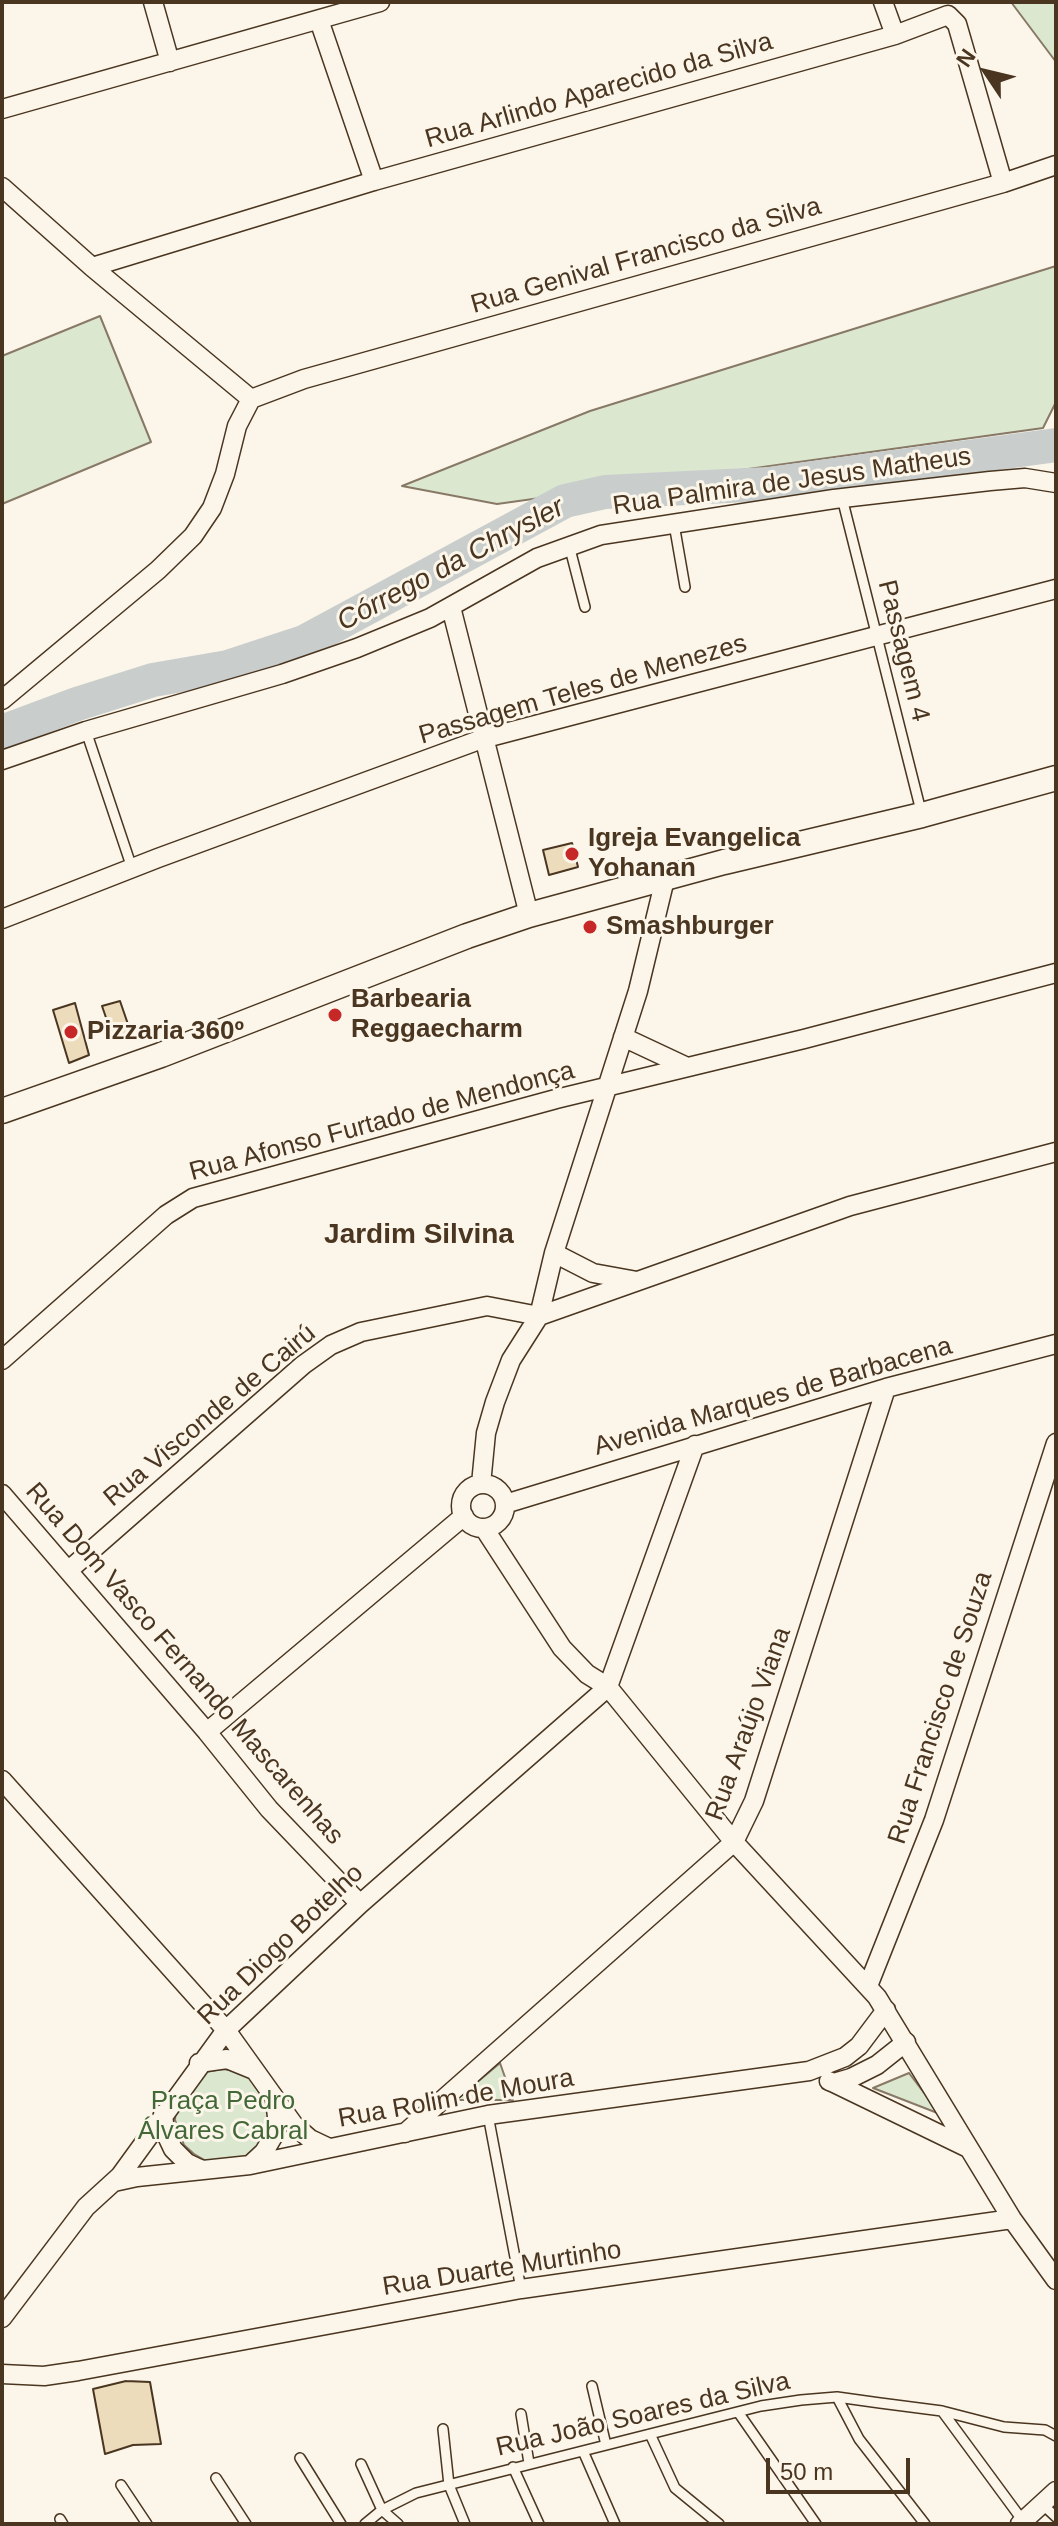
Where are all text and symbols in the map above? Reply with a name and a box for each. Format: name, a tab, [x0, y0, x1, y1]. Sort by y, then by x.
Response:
street label: Rua Arlindo Aparecido da Silva	[422, 26, 776, 156]
north arrow	[946, 32, 1026, 112]
text: N	[951, 44, 981, 72]
street label: Rua Genival Francisco da Silva	[467, 191, 825, 321]
street label: Rua Palmira de Jesus Matheus	[611, 441, 973, 523]
water label: Córrego da Chrysler	[332, 491, 570, 639]
street label: Passagem 4	[870, 577, 936, 725]
street label: Passagem Teles de Menezes	[415, 628, 751, 752]
place label: Igreja Evangelica Yohanan	[588, 823, 800, 884]
marker: Igreja Evangelica Yohanan	[563, 845, 581, 863]
place label: Smashburger	[606, 911, 774, 943]
marker: Smashburger	[581, 918, 599, 936]
place label: Barbearia Reggaecharm	[351, 984, 523, 1046]
marker: Barbearia Reggaecharm	[326, 1006, 344, 1024]
place label: Pizzaria 360º	[87, 1016, 244, 1048]
marker: Pizzaria 360º	[62, 1023, 80, 1041]
street label: Rua Afonso Furtado de Mendonça	[186, 1055, 578, 1189]
district label: Jardim Silvina	[324, 1218, 514, 1252]
street label: Rua Visconde de Cairú	[98, 1318, 322, 1514]
street label: Avenida Marques de Barbacena	[590, 1331, 956, 1463]
street label: Rua Dom Vasco Fernando Mascarenhas	[18, 1477, 350, 1851]
street label: Rua Francisco de Souza	[882, 1568, 1000, 1848]
street label: Rua Araújo Viana	[700, 1623, 798, 1825]
street label: Rua Diogo Botelho	[192, 1858, 370, 2032]
street label: Rua Rolim de Moura	[336, 2063, 576, 2135]
park label: Praça Pedro Álvares Cabral	[138, 2086, 308, 2148]
street label: Rua Duarte Murtinho	[380, 2235, 624, 2303]
street label: Rua João Soares da Silva	[493, 2366, 793, 2464]
scale bar	[770, 2442, 914, 2492]
text: 50 m	[780, 2458, 833, 2485]

